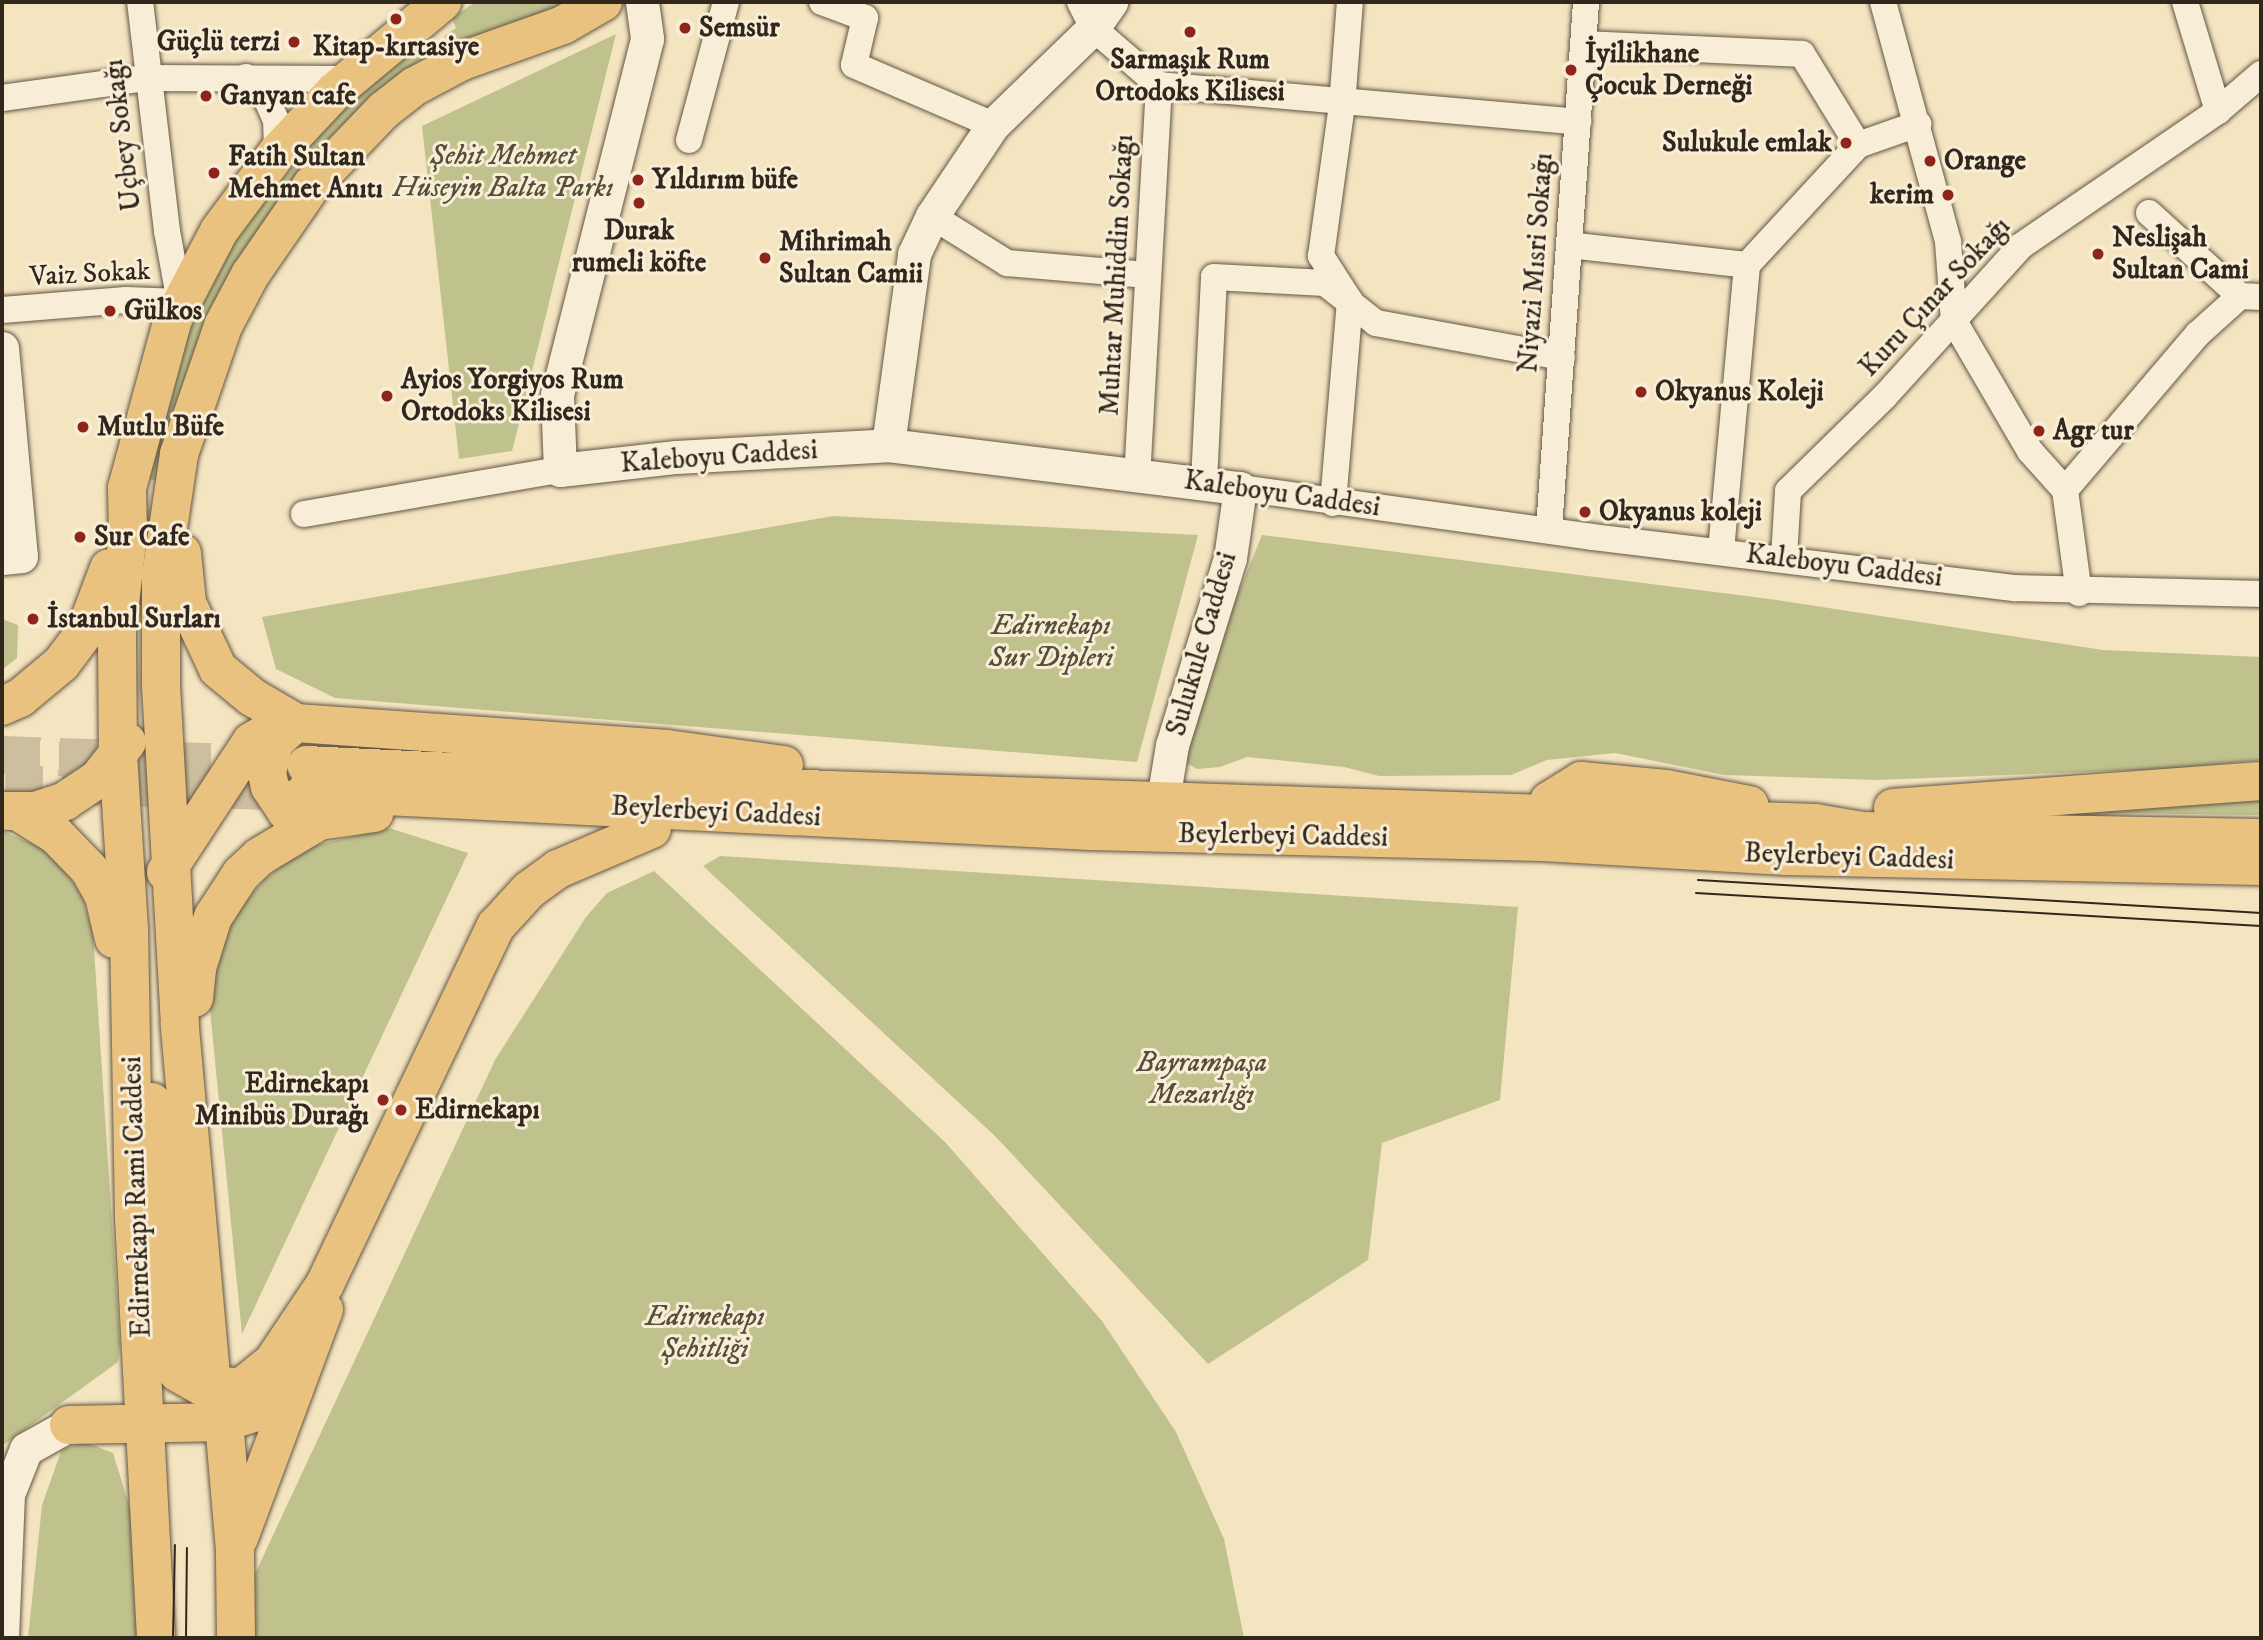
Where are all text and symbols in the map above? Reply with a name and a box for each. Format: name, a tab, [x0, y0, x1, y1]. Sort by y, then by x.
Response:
marker: Kitap-kırtasiye	[388, 11, 404, 27]
place label: Semsür	[699, 11, 780, 45]
marker: Semsür	[677, 20, 693, 36]
marker: Sarmaşık Rum Ortodoks Kilisesi	[1182, 24, 1198, 40]
place label: Güçlü terzi	[157, 25, 280, 59]
place label: Kitap-kırtasiye	[313, 30, 479, 64]
marker: Güçlü terzi	[286, 34, 302, 50]
place label: İyilikhane Çocuk Derneği	[1585, 37, 1753, 103]
place label: Sarmaşık Rum Ortodoks Kilisesi	[1095, 43, 1285, 109]
street label: Uçbey Sokağı	[97, 57, 149, 213]
marker: İyilikhane Çocuk Derneği	[1563, 62, 1579, 78]
place label: Ganyan cafe	[220, 79, 356, 113]
marker: Ganyan cafe	[198, 88, 214, 104]
place label: Sulukule emlak	[1662, 126, 1832, 160]
street label: Muhtar Muhiddin Sokağı	[1093, 133, 1141, 417]
marker: Sulukule emlak	[1838, 135, 1854, 151]
park label: Şehit Mehmet Hüseyin Balta Parkı	[393, 139, 613, 205]
place label: Fatih Sultan Mehmet Anıtı	[228, 140, 383, 206]
place label: Orange	[1944, 144, 2026, 178]
street label: Niyazi Mısri Sokağı	[1512, 152, 1560, 374]
marker: Orange	[1922, 153, 1938, 169]
place label: Yıldırım büfe	[652, 163, 798, 197]
marker: Fatih Sultan Mehmet Anıtı	[206, 165, 222, 181]
marker: Yıldırım büfe	[630, 172, 646, 188]
place label: kerim	[1870, 178, 1934, 212]
marker: kerim	[1940, 187, 1956, 203]
marker: Durak rumeli köfte	[631, 195, 647, 211]
street label: Kuru Çınar Sokağı	[1852, 210, 2018, 384]
place label: Durak rumeli köfte	[572, 214, 706, 280]
place label: Neslişah Sultan Cami	[2112, 221, 2249, 287]
place label: Mihrimah Sultan Camii	[779, 225, 923, 291]
marker: Neslişah Sultan Cami	[2090, 246, 2106, 262]
marker: Mihrimah Sultan Camii	[757, 250, 773, 266]
street label: Vaiz Sokak	[29, 254, 151, 294]
place label: Gülkos	[124, 294, 202, 328]
marker: Gülkos	[102, 303, 118, 319]
place label: Ayios Yorgiyos Rum Ortodoks Kilisesi	[401, 363, 624, 429]
place label: Okyanus Koleji	[1655, 375, 1824, 409]
marker: Okyanus Koleji	[1633, 384, 1649, 400]
marker: Ayios Yorgiyos Rum Ortodoks Kilisesi	[379, 388, 395, 404]
place label: Mutlu Büfe	[97, 410, 224, 444]
place label: Agr tur	[2053, 414, 2134, 448]
marker: Mutlu Büfe	[75, 419, 91, 435]
marker: Agr tur	[2031, 423, 2047, 439]
street label: Kaleboyu Caddesi	[619, 433, 819, 481]
street label: Kaleboyu Caddesi	[1182, 464, 1382, 524]
place label: Okyanus koleji	[1599, 495, 1762, 529]
marker: Okyanus koleji	[1577, 504, 1593, 520]
place label: Sur Cafe	[94, 520, 190, 554]
marker: Sur Cafe	[72, 529, 88, 545]
street label: Kaleboyu Caddesi	[1744, 537, 1944, 595]
street label: Sulukule Caddesi	[1160, 548, 1244, 740]
place label: İstanbul Surları	[47, 602, 221, 636]
park label: Edirnekapı Sur Dipleri	[989, 609, 1113, 675]
marker: İstanbul Surları	[25, 611, 41, 627]
street label: Beylerbeyi Caddesi	[610, 790, 822, 834]
street label: Beylerbeyi Caddesi	[1178, 817, 1388, 855]
street label: Beylerbeyi Caddesi	[1743, 837, 1955, 877]
park label: Bayrampaşa Mezarlığı	[1137, 1046, 1267, 1112]
street label: Edirnekapı Rami Caddesi	[115, 1055, 159, 1339]
place label: Edirnekapı Minibüs Durağı	[195, 1067, 369, 1133]
marker: Edirnekapı Minibüs Durağı	[375, 1092, 391, 1108]
place label: Edirnekapı	[415, 1093, 540, 1127]
marker: Edirnekapı	[393, 1102, 409, 1118]
park label: Edirnekapı Şehitliği	[645, 1300, 765, 1366]

